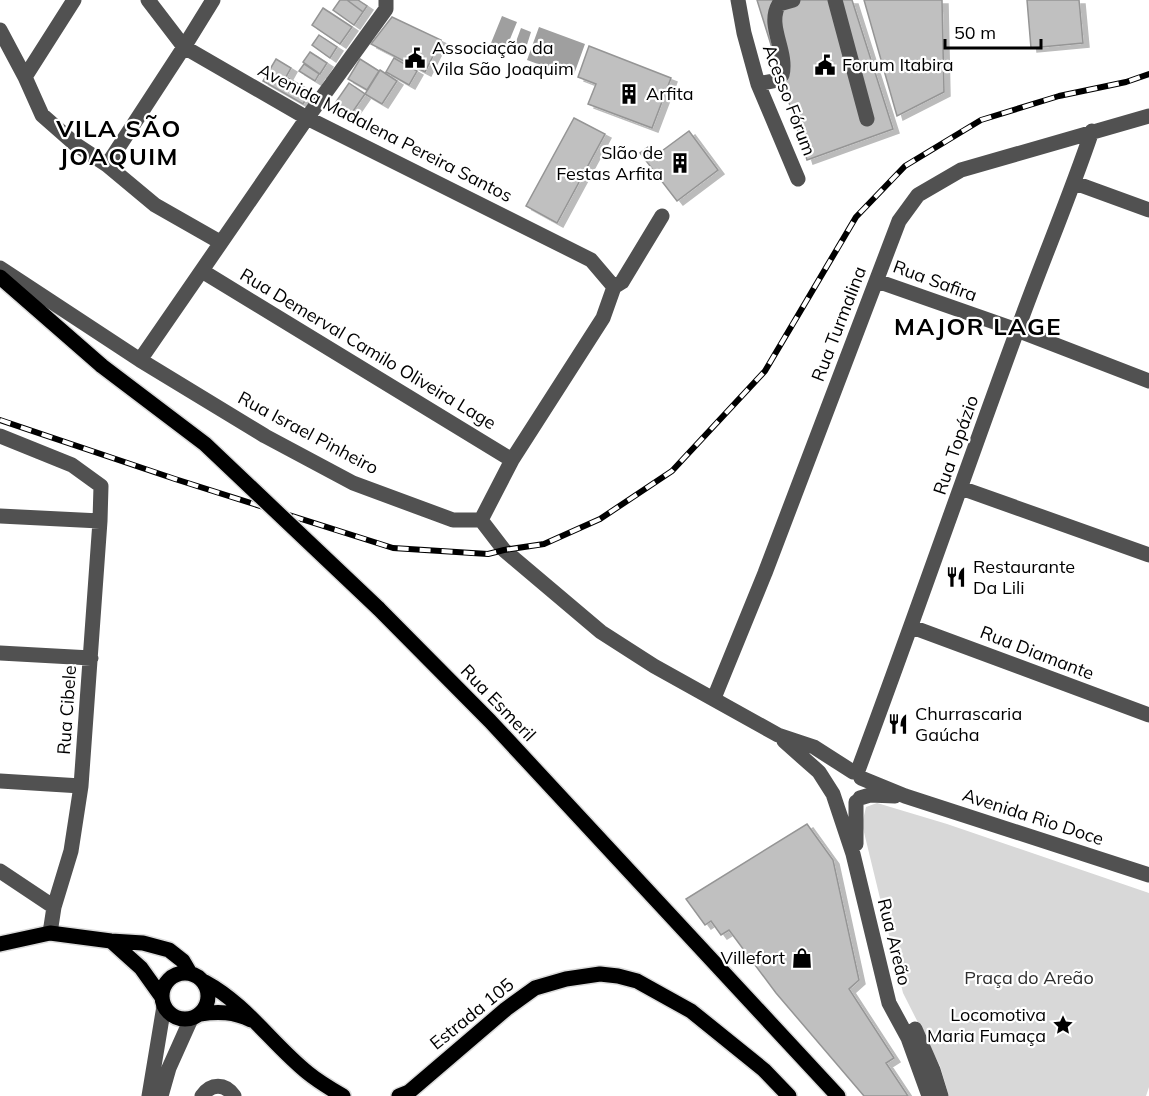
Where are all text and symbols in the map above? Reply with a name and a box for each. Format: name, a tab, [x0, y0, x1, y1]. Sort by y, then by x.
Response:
scale bar	[945, 12, 1041, 50]
text: 50 m	[954, 21, 996, 44]
place label: Associação da Vila São Joaquim	[432, 36, 574, 80]
street label: Acesso Fórum	[758, 41, 821, 159]
public building icon: Associação da Vila São Joaquim	[403, 46, 427, 70]
public building icon: Forum Itabira	[813, 53, 837, 77]
place label: Forum Itabira	[842, 53, 954, 76]
street label: Avenida Madalena Pereira Santos	[254, 58, 516, 207]
building icon: Arfita	[617, 82, 641, 106]
place label: Arfita	[646, 82, 694, 105]
district label: VILA SÃO JOAQUIM	[55, 113, 182, 171]
place label: Slão de Festas Arfita	[556, 141, 663, 185]
building icon: Slão de Festas Arfita	[668, 151, 692, 175]
street label: Rua Safira	[890, 255, 980, 306]
street label: Rua Demerval Camilo Oliveira Lage	[236, 263, 501, 434]
street label: Rua Turmalina	[806, 263, 871, 385]
district label: MAJOR LAGE	[894, 311, 1062, 341]
street label: Rua Israel Pinheiro	[234, 386, 382, 479]
street label: Rua Topázio	[928, 392, 983, 498]
place label: Restaurante Da Lili	[973, 555, 1075, 599]
restaurant icon: Restaurante Da Lili	[944, 565, 968, 589]
street label: Rua Diamante	[977, 620, 1097, 685]
street label: Rua Esmeril	[456, 659, 541, 746]
street label: Rua Cibele	[52, 664, 81, 755]
place label: Churrascaria Gaúcha	[915, 702, 1022, 746]
restaurant icon: Churrascaria Gaúcha	[886, 712, 910, 736]
street label: Avenida Rio Doce	[960, 783, 1107, 850]
street label: Rua Areão	[873, 896, 916, 988]
place label: Villefort	[720, 946, 785, 969]
shop icon: Villefort	[790, 946, 814, 970]
park label: Praça do Areão	[964, 966, 1094, 989]
street label: Estrada 105	[425, 973, 519, 1054]
place label: Locomotiva Maria Fumaça	[927, 1003, 1046, 1047]
place icon: Locomotiva Maria Fumaça	[1051, 1013, 1075, 1037]

